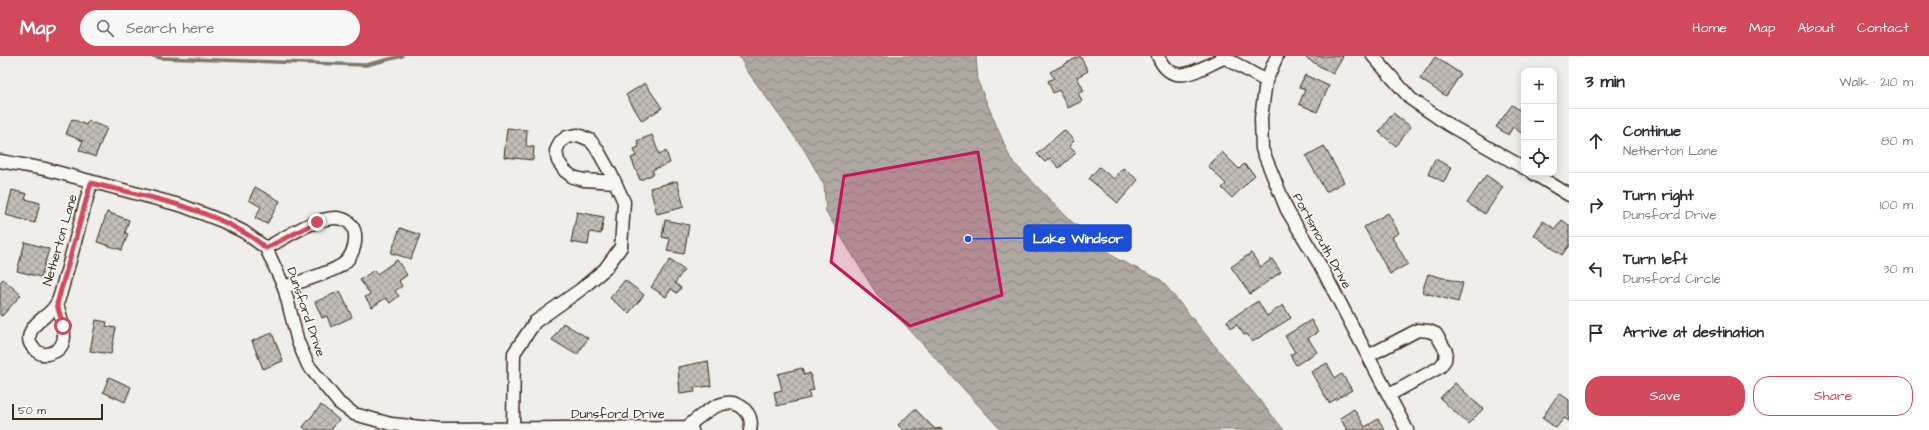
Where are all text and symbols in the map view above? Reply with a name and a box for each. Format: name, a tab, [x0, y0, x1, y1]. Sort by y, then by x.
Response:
search box	[80, 10, 360, 46]
text: Map	[20, 15, 56, 42]
icon: search	[94, 17, 116, 39]
text: Search here	[126, 18, 215, 39]
text: Home	[1692, 18, 1727, 38]
text: Map	[1749, 18, 1775, 38]
text: About	[1797, 18, 1835, 38]
text: Contact	[1857, 18, 1909, 38]
map controls	[1521, 68, 1557, 176]
button: +	[1521, 68, 1557, 104]
text: 3 min	[1585, 70, 1625, 94]
text: Walk · 210 m	[1839, 73, 1913, 91]
button: −	[1521, 104, 1557, 140]
text: Continue	[1623, 121, 1681, 142]
icon: ahead	[1585, 130, 1607, 152]
text: 80 m	[1881, 132, 1913, 150]
button: locate	[1521, 140, 1557, 176]
text: Netherton Lane	[1623, 142, 1718, 160]
text: Turn right	[1623, 185, 1694, 206]
street label: Portsmouth Drive	[1288, 190, 1356, 292]
street label: Netherton Lane	[38, 192, 82, 288]
icon: right	[1585, 194, 1607, 216]
text: 100 m	[1880, 196, 1913, 214]
text: Dunsford Drive	[1623, 206, 1716, 224]
route end	[308, 213, 326, 231]
callout: Lake Windsor	[1024, 225, 1131, 251]
text: Lake Windsor	[1033, 229, 1124, 249]
text: Turn left	[1623, 249, 1687, 270]
icon: left	[1585, 258, 1607, 280]
text: 30 m	[1883, 260, 1913, 278]
street label: Dunsford Drive	[282, 265, 330, 359]
text: Dunsford Circle	[1623, 270, 1721, 288]
route start	[54, 317, 72, 335]
icon: arrive	[1585, 322, 1607, 344]
text: Arrive at destination	[1623, 322, 1764, 343]
button: Save	[1585, 376, 1745, 416]
button: Share	[1753, 376, 1913, 416]
scale bar	[12, 402, 103, 421]
text: 50 m	[18, 403, 46, 418]
street label: Dunsford Drive	[571, 405, 665, 423]

